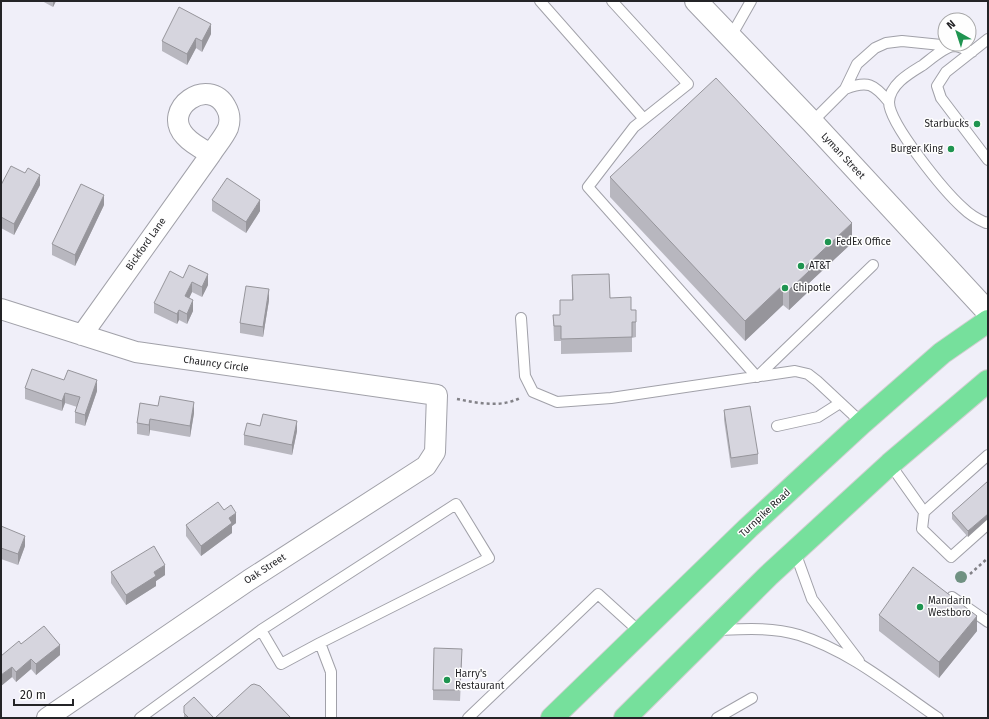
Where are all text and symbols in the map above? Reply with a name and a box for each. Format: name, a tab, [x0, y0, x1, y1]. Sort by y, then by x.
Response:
north arrow	[937, 12, 977, 52]
text: N	[944, 17, 958, 32]
place label: Starbucks	[924, 118, 969, 130]
marker: Starbucks	[972, 119, 982, 129]
street label: Lyman Street	[819, 130, 868, 182]
place label: Burger King	[891, 143, 944, 155]
marker: Burger King	[946, 144, 956, 154]
street label: Bickford Lane	[123, 215, 169, 273]
place label: FedEx Office	[836, 236, 891, 248]
marker: FedEx Office	[823, 237, 833, 247]
place label: AT&T	[809, 260, 832, 272]
marker: AT&T	[796, 261, 806, 271]
place label: Chipotle	[793, 282, 831, 294]
marker: Chipotle	[780, 283, 790, 293]
street label: Chauncy Circle	[183, 353, 249, 375]
street label: Turnpike Road	[737, 486, 793, 540]
street label: Oak Street	[242, 551, 288, 587]
place label: Mandarin Westboro	[928, 595, 971, 619]
marker: Mandarin Westboro	[915, 602, 925, 612]
place label: Harry's Restaurant	[455, 668, 505, 692]
marker: Harry's Restaurant	[442, 675, 452, 685]
scale bar	[14, 681, 73, 707]
text: 20 m	[20, 688, 46, 702]

